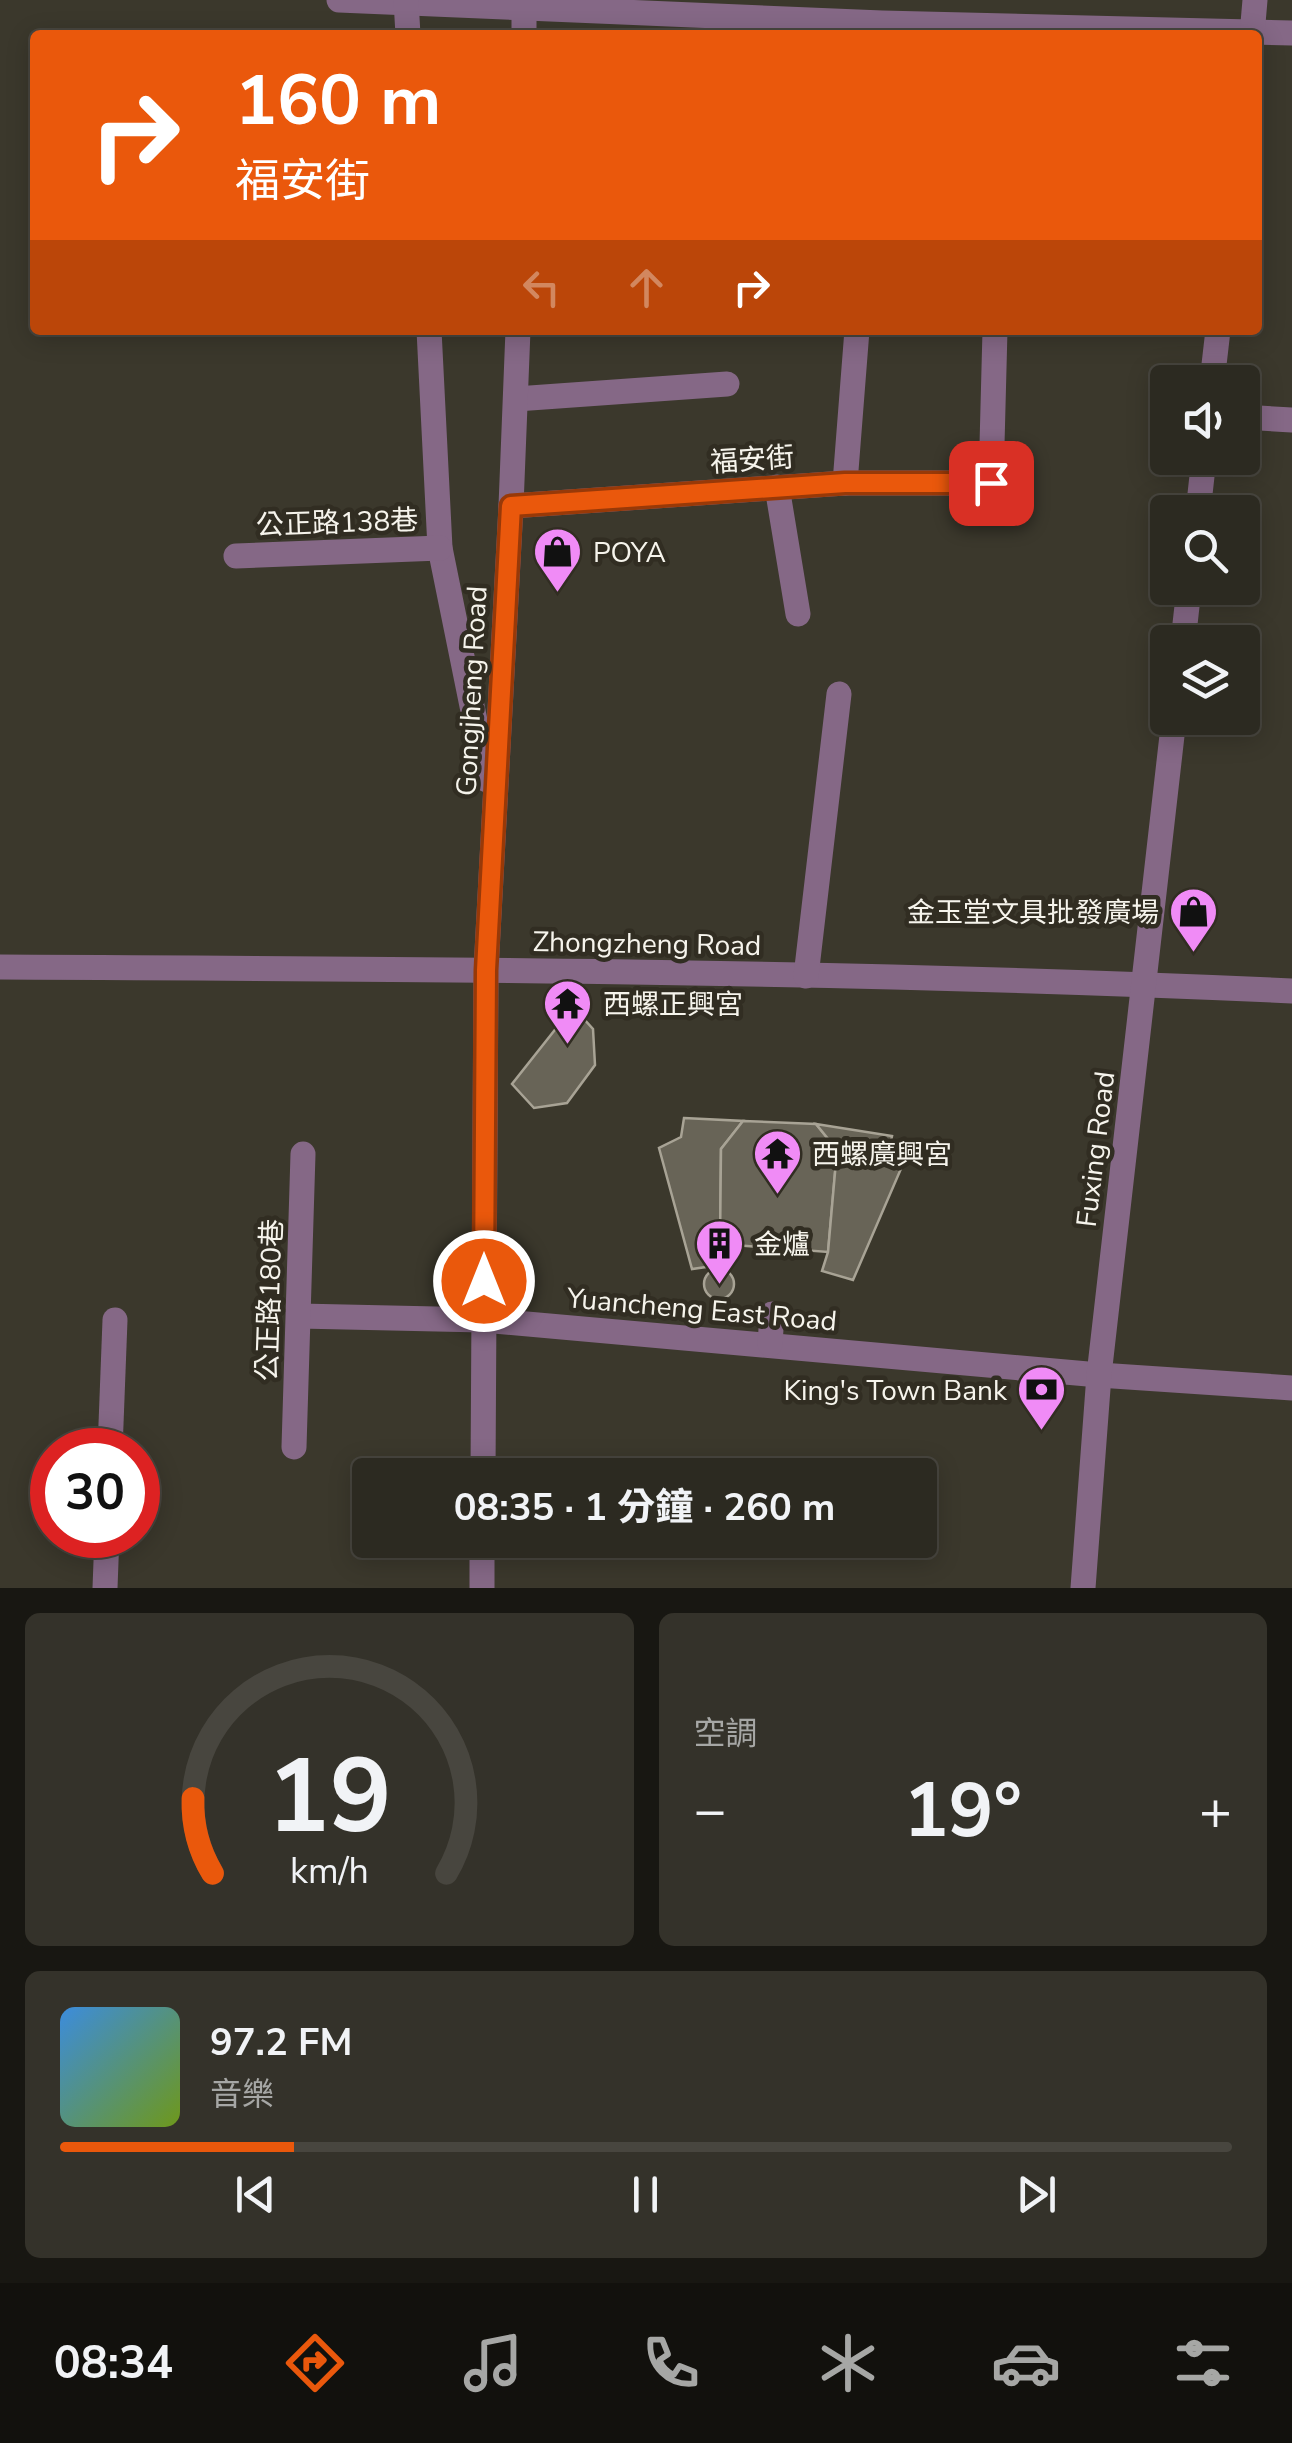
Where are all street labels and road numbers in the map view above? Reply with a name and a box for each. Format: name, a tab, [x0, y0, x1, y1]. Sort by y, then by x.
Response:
street label: 福安街	[709, 438, 795, 482]
street label: 公正路138巷	[255, 501, 419, 545]
street label: Gongjheng Road	[448, 585, 496, 797]
street label: Zhongzheng Road	[532, 923, 762, 965]
street label: Fuxing Road	[1068, 1069, 1124, 1229]
street label: 公正路180巷	[248, 1218, 292, 1382]
street label: Yuancheng East Road	[564, 1279, 838, 1341]

